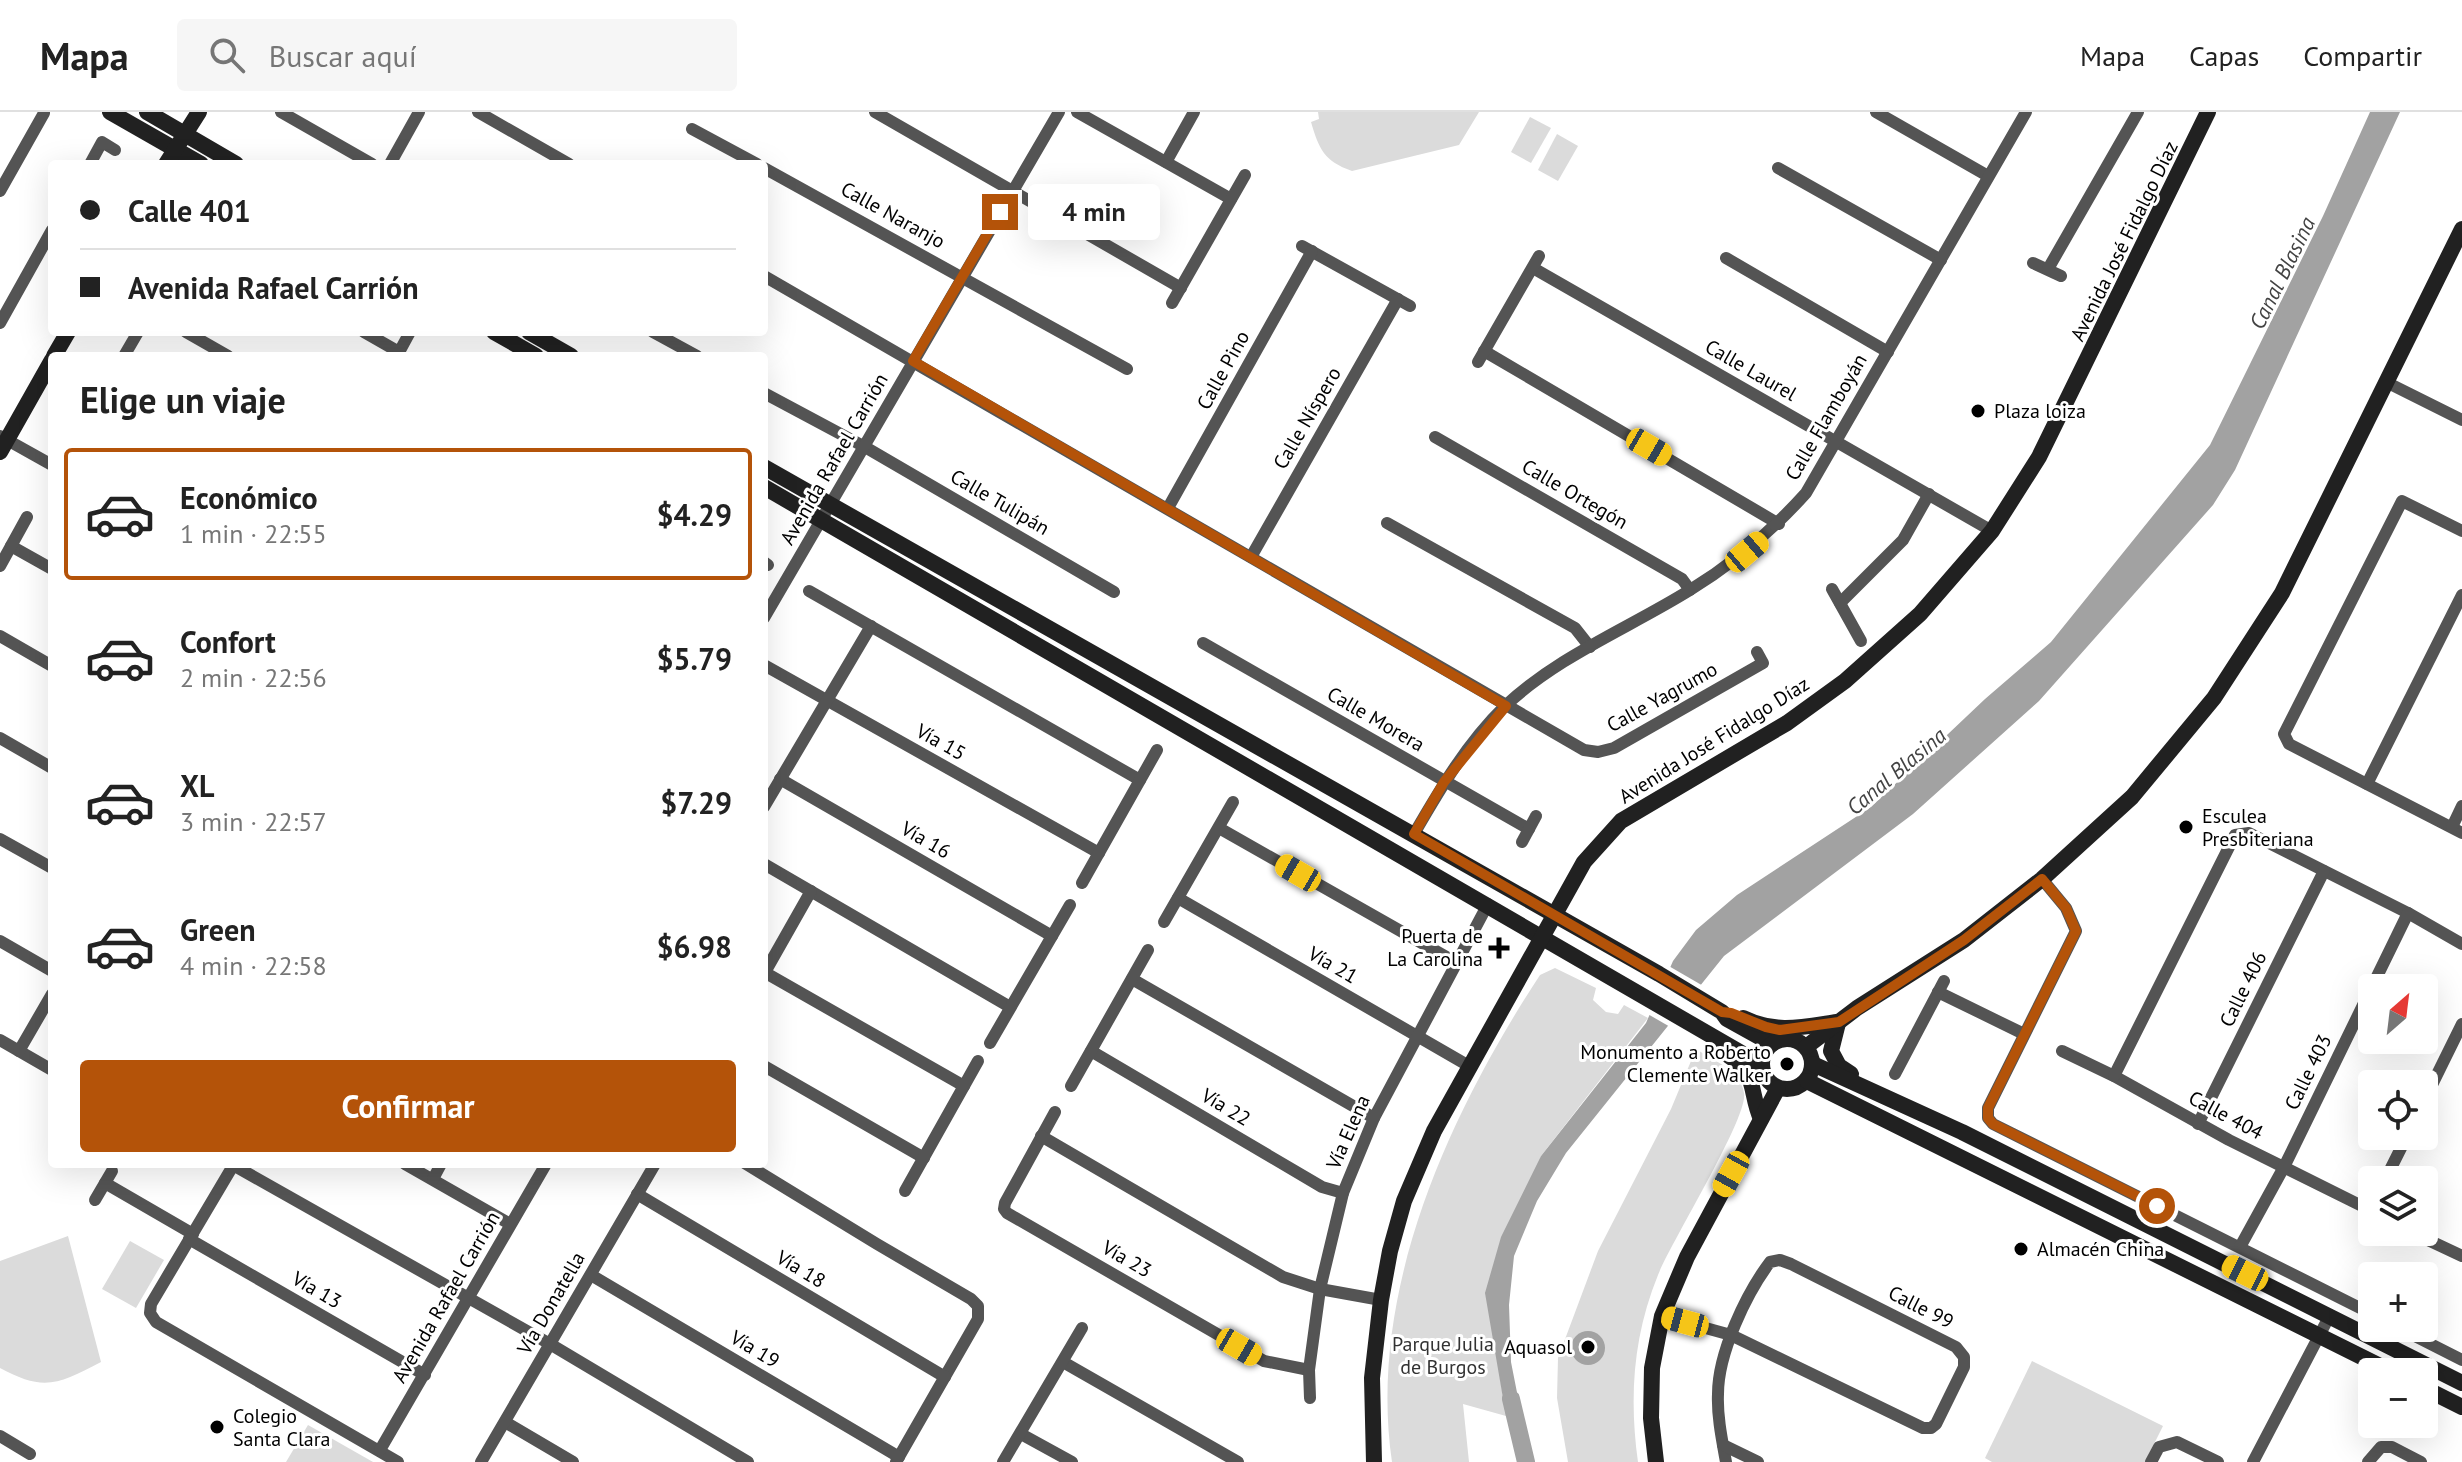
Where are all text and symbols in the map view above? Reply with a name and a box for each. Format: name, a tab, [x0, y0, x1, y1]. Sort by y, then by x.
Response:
search box	[177, 19, 737, 91]
text: Mapa	[40, 31, 129, 80]
icon: search	[205, 33, 249, 77]
text: Buscar aquí	[269, 36, 417, 75]
text: Mapa	[2080, 37, 2145, 74]
text: Capas	[2189, 37, 2259, 74]
text: Compartir	[2303, 37, 2422, 74]
street label: Avenida José Fidalgo Díaz	[2064, 137, 2184, 345]
street label: Calle Naranjo	[836, 176, 950, 254]
callout: 4 min	[1028, 184, 1160, 240]
text: Calle 401	[128, 191, 251, 230]
route end	[982, 194, 1018, 230]
text: 4 min	[1062, 195, 1126, 228]
water label: Canal Blasina	[2243, 212, 2321, 334]
text: Avenida Rafael Carrión	[128, 268, 419, 307]
street label: Calle Pino	[1191, 326, 1255, 414]
street label: Calle Laurel	[1700, 333, 1802, 407]
street label: Calle Flamboyán	[1779, 349, 1873, 485]
street label: Calle Níspero	[1267, 362, 1347, 474]
street label: Avenida Rafael Carrión	[774, 369, 894, 549]
text: Elige un viaje	[80, 376, 286, 423]
place label: Plaza loiza	[1994, 398, 2086, 424]
marker: Plaza loiza	[1969, 402, 1987, 420]
car	[1622, 425, 1676, 469]
street label: Calle Ortegón	[1517, 453, 1633, 535]
street label: Calle Tulipán	[946, 463, 1054, 541]
icon: car	[84, 478, 156, 550]
text: Económico	[180, 478, 318, 517]
text: $4.29	[657, 495, 732, 534]
text: 1 min · 22:55	[180, 517, 327, 550]
car	[1721, 527, 1773, 577]
icon: car	[84, 622, 156, 694]
text: Confort	[180, 622, 276, 661]
text: $5.79	[657, 639, 732, 678]
street label: Calle Yagrumo	[1602, 656, 1722, 738]
text: 2 min · 22:56	[180, 661, 327, 694]
street label: Avenida José Fidalgo Díaz	[1614, 671, 1814, 809]
street label: Calle Morera	[1323, 681, 1429, 757]
street label: Vía 15	[911, 717, 970, 766]
water label: Canal Blasina	[1840, 721, 1952, 821]
icon: car	[84, 766, 156, 838]
text: XL	[180, 766, 214, 805]
text: $7.29	[660, 783, 732, 822]
place label: Esculea Presbiteriana	[2202, 803, 2314, 852]
text: 3 min · 22:57	[180, 805, 327, 838]
street label: Vía 16	[896, 815, 955, 864]
marker: Esculea Presbiteriana	[2177, 818, 2195, 836]
car	[1271, 851, 1325, 895]
icon: car	[84, 910, 156, 982]
text: Green	[180, 910, 255, 949]
place label: Puerta de La Carolina	[1387, 923, 1483, 972]
text: $6.98	[657, 927, 732, 966]
marker: Puerta de La Carolina	[1490, 939, 1508, 957]
street label: Vía 21	[1303, 940, 1362, 989]
street label: Calle 406	[2214, 947, 2272, 1031]
text: 4 min · 22:58	[180, 949, 327, 982]
north arrow	[2358, 974, 2438, 1054]
map controls	[2358, 974, 2438, 1438]
street label: Calle 403	[2279, 1030, 2337, 1114]
place label: Monumento a Roberto Clemente Walker	[1580, 1039, 1771, 1088]
marker: Monumento a Roberto Clemente Walker	[1778, 1055, 1796, 1073]
button: Confirmar	[80, 1060, 736, 1152]
button: locate	[2358, 1070, 2438, 1150]
street label: Vía 22	[1196, 1082, 1255, 1132]
street label: Calle 404	[2184, 1085, 2268, 1146]
street label: Vía Elena	[1320, 1091, 1376, 1174]
car	[1709, 1147, 1753, 1201]
button: layers	[2358, 1166, 2438, 1246]
route start	[2139, 1188, 2175, 1224]
street label: Avenida Rafael Carrión	[386, 1207, 506, 1387]
street label: Vía 23	[1097, 1234, 1156, 1283]
place label: Almacén China	[2037, 1236, 2164, 1262]
marker: Almacén China	[2012, 1240, 2030, 1258]
street label: Vía 18	[771, 1244, 830, 1294]
street label: Vía Donatella	[511, 1247, 591, 1360]
car	[2218, 1252, 2272, 1294]
button: +	[2358, 1262, 2438, 1342]
street label: Vía 13	[287, 1265, 346, 1314]
street label: Calle 99	[1884, 1280, 1958, 1334]
car	[1659, 1304, 1711, 1340]
street label: Vía 19	[725, 1324, 784, 1374]
car	[1212, 1325, 1266, 1369]
park label: Parque Julia de Burgos	[1392, 1331, 1494, 1380]
place label: Aquasol	[1504, 1334, 1572, 1360]
marker: Aquasol	[1579, 1338, 1597, 1356]
button: −	[2358, 1358, 2438, 1438]
place label: Colegio Santa Clara	[233, 1403, 330, 1452]
marker: Colegio Santa Clara	[208, 1418, 226, 1436]

